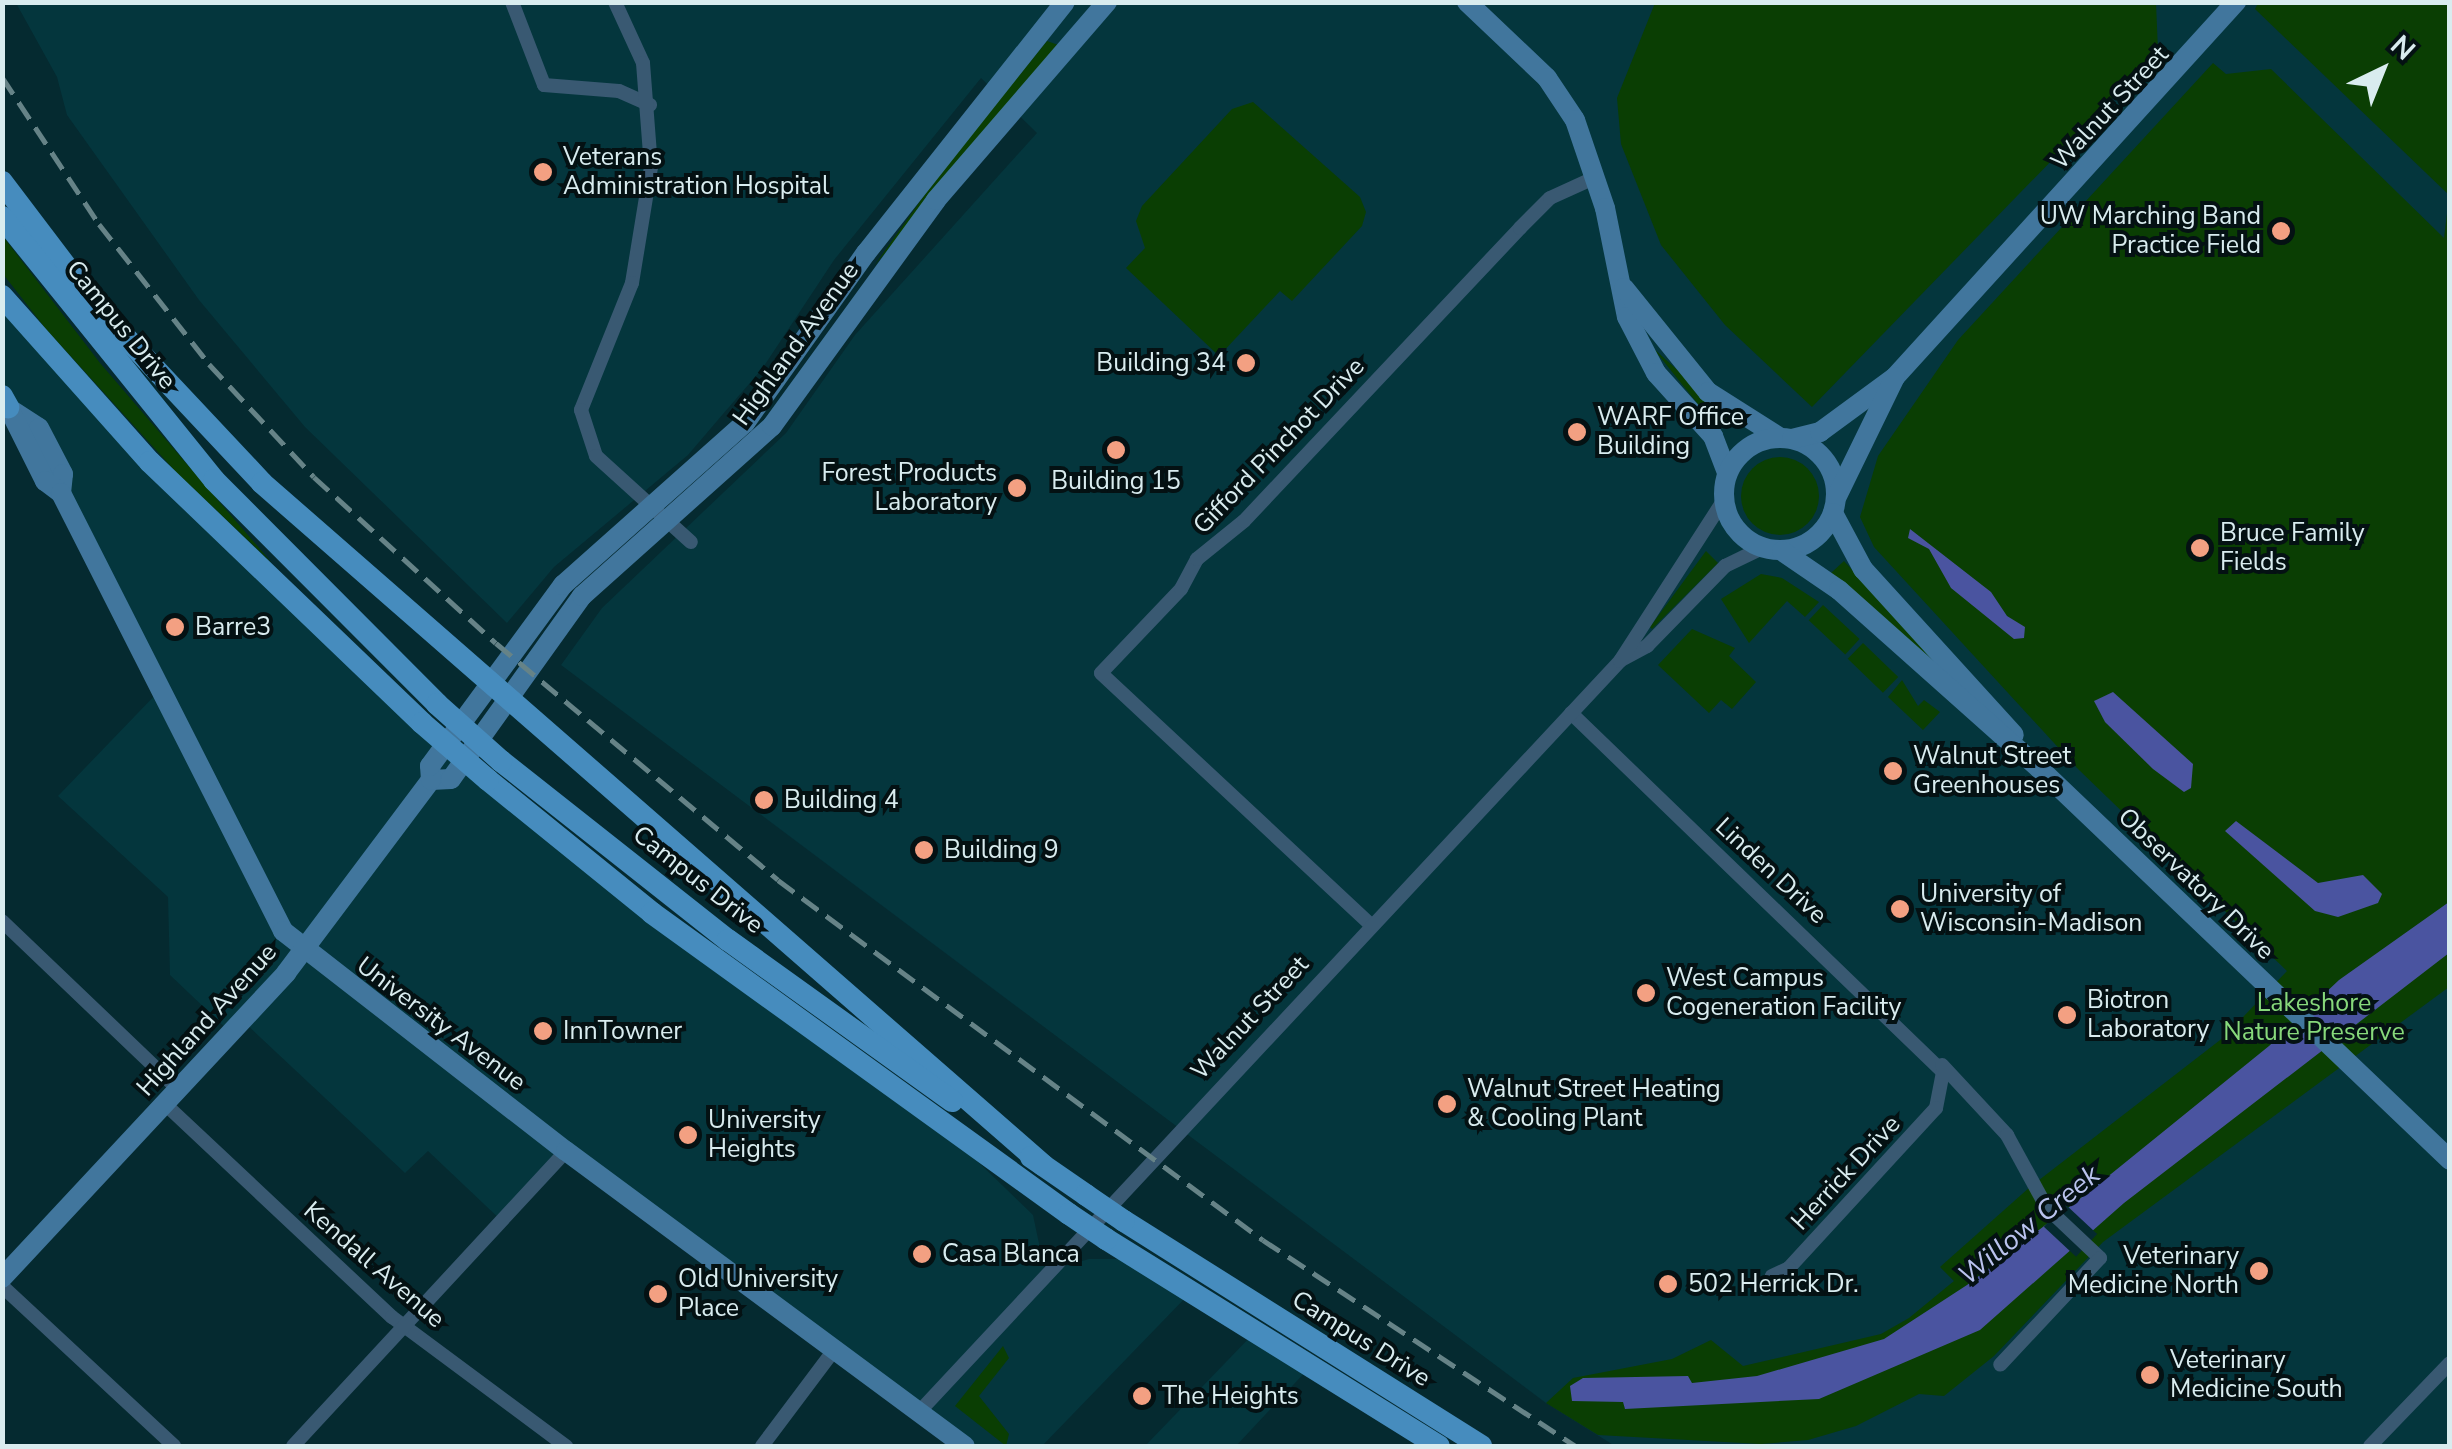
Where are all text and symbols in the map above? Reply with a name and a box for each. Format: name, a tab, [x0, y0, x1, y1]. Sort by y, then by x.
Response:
north arrow	[2332, 20, 2432, 120]
text: N	[2382, 27, 2423, 69]
street label: Walnut Street	[2045, 40, 2175, 176]
place label: Veterans Administration Hospital	[563, 143, 829, 202]
marker: Veterans Administration Hospital	[532, 161, 554, 183]
place label: UW Marching Band Practice Field	[2040, 202, 2261, 261]
marker: UW Marching Band Practice Field	[2270, 220, 2292, 242]
street label: Campus Drive	[60, 254, 182, 396]
street label: Highland Avenue	[727, 256, 865, 432]
place label: Building 34	[1096, 348, 1226, 378]
street label: Gifford Pinchot Drive	[1187, 352, 1371, 540]
marker: Building 34	[1235, 352, 1257, 374]
place label: WARF Office Building	[1597, 403, 1744, 462]
marker: WARF Office Building	[1566, 421, 1588, 443]
marker: Building 15	[1105, 439, 1127, 461]
place label: Forest Products Laboratory	[821, 459, 997, 518]
place label: Building 15	[1051, 466, 1181, 496]
marker: Forest Products Laboratory	[1006, 477, 1028, 499]
place label: Bruce Family Fields	[2220, 519, 2365, 578]
marker: Bruce Family Fields	[2189, 537, 2211, 559]
place label: Barre3	[195, 612, 271, 642]
marker: Barre3	[164, 616, 186, 638]
place label: Walnut Street Greenhouses	[1913, 742, 2071, 801]
marker: Walnut Street Greenhouses	[1882, 760, 1904, 782]
place label: Building 4	[784, 785, 899, 815]
marker: Building 4	[753, 789, 775, 811]
street label: Observatory Drive	[2112, 802, 2280, 966]
street label: Linden Drive	[1709, 812, 1833, 930]
street label: Campus Drive	[627, 820, 769, 940]
place label: Building 9	[944, 835, 1059, 865]
marker: Building 9	[913, 839, 935, 861]
place label: University of Wisconsin-Madison	[1920, 880, 2143, 939]
marker: University of Wisconsin-Madison	[1889, 898, 1911, 920]
street label: Highland Avenue	[131, 938, 283, 1102]
street label: Walnut Street	[1185, 950, 1315, 1086]
street label: University Avenue	[350, 951, 532, 1097]
place label: West Campus Cogeneration Facility	[1666, 964, 1901, 1023]
marker: West Campus Cogeneration Facility	[1635, 982, 1657, 1004]
place label: Biotron Laboratory	[2087, 986, 2209, 1045]
park label: Lakeshore Nature Preserve	[2223, 989, 2405, 1048]
marker: Biotron Laboratory	[2056, 1004, 2078, 1026]
place label: InnTowner	[563, 1016, 682, 1046]
marker: InnTowner	[532, 1020, 554, 1042]
place label: Walnut Street Heating & Cooling Plant	[1467, 1075, 1721, 1134]
marker: Walnut Street Heating & Cooling Plant	[1436, 1093, 1458, 1115]
place label: University Heights	[708, 1106, 821, 1165]
street label: Herrick Drive	[1785, 1109, 1907, 1237]
marker: University Heights	[677, 1124, 699, 1146]
water label: Willow Creek	[1951, 1158, 2107, 1292]
street label: Kendall Avenue	[297, 1196, 451, 1334]
place label: Casa Blanca	[942, 1239, 1080, 1269]
place label: Veterinary Medicine North	[2068, 1242, 2239, 1301]
marker: Casa Blanca	[911, 1243, 933, 1265]
marker: Veterinary Medicine North	[2248, 1260, 2270, 1282]
place label: Old University Place	[678, 1265, 838, 1324]
place label: 502 Herrick Dr.	[1688, 1269, 1859, 1299]
marker: 502 Herrick Dr.	[1657, 1273, 1679, 1295]
marker: Old University Place	[647, 1283, 669, 1305]
street label: Campus Drive	[1286, 1285, 1436, 1393]
place label: Veterinary Medicine South	[2170, 1346, 2343, 1405]
marker: Veterinary Medicine South	[2139, 1364, 2161, 1386]
place label: The Heights	[1162, 1381, 1299, 1411]
marker: The Heights	[1131, 1385, 1153, 1407]

